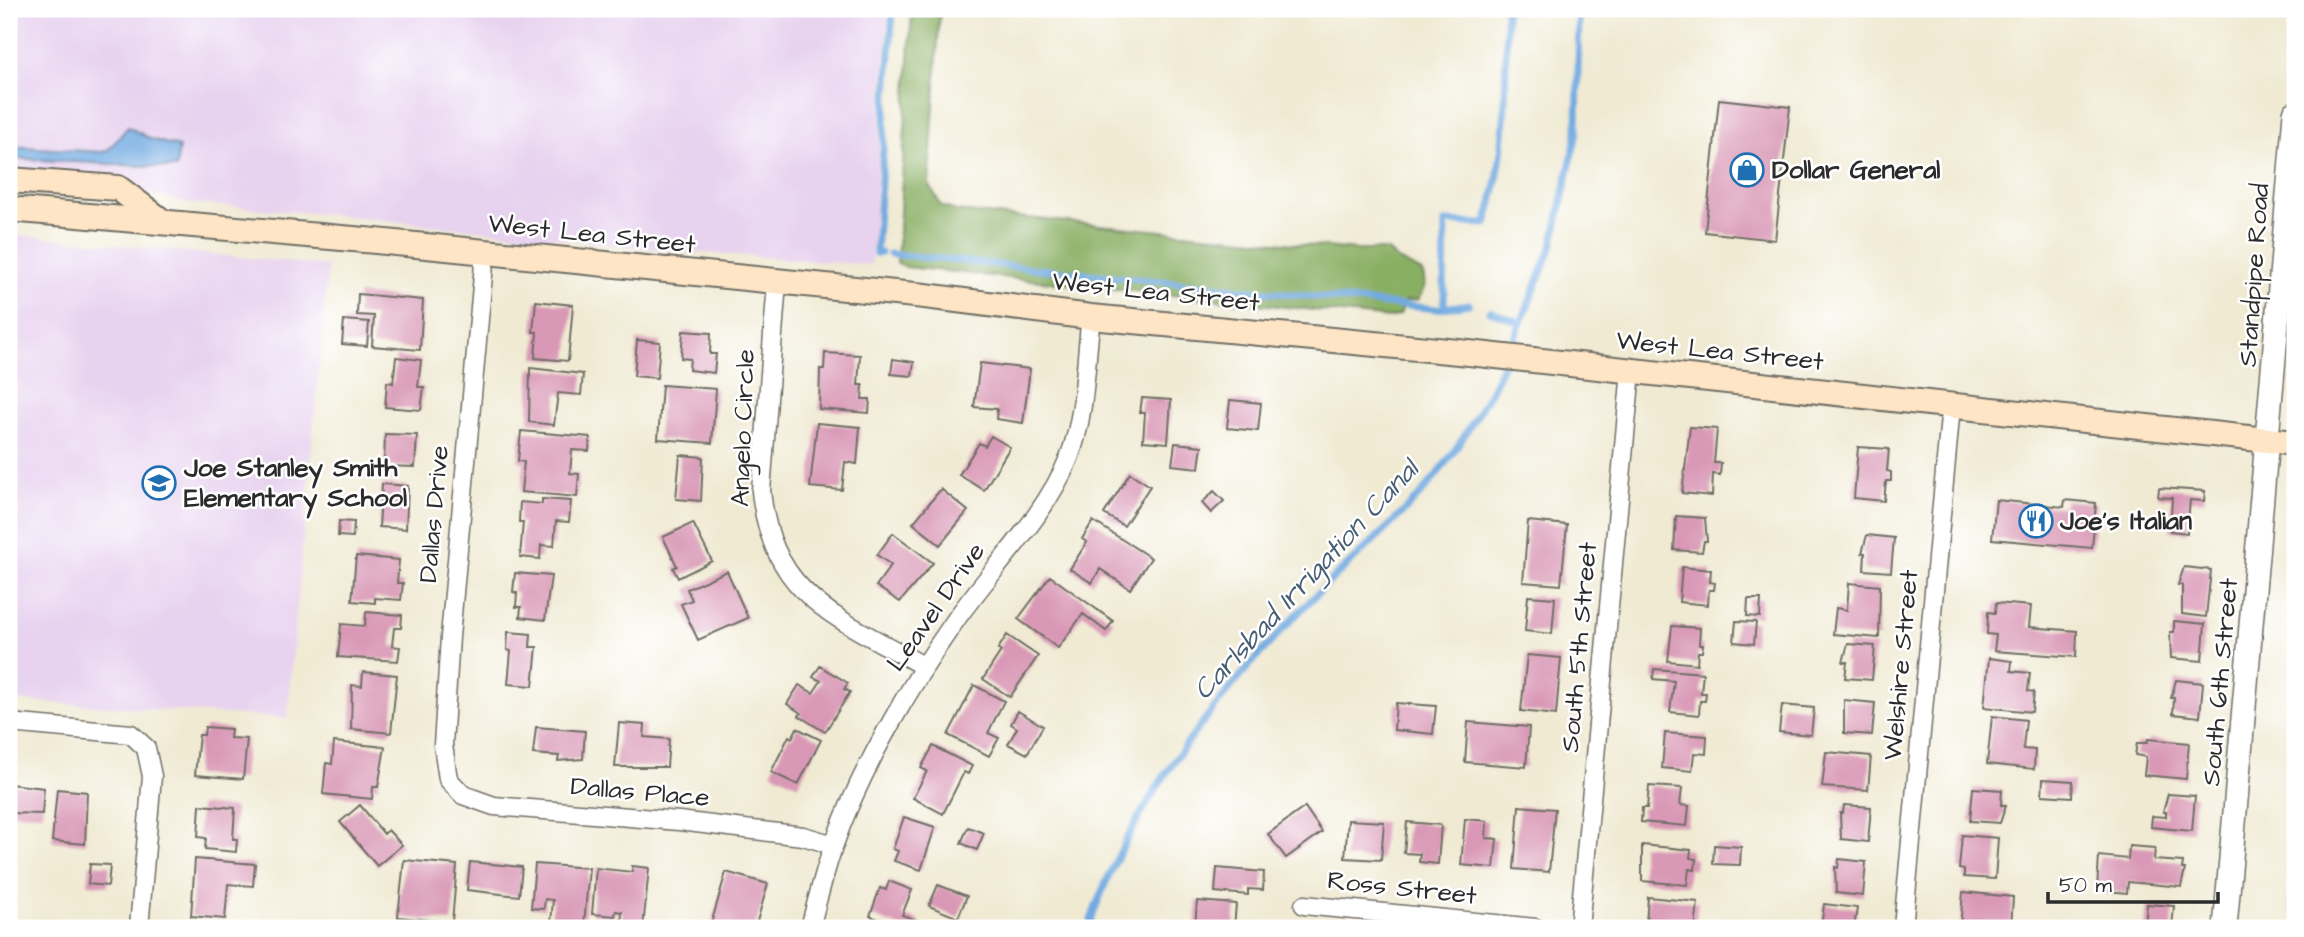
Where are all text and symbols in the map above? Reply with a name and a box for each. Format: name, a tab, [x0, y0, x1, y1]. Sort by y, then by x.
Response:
shop icon: Dollar General	[1728, 151, 1766, 189]
place label: Dollar General	[1772, 152, 1940, 188]
street label: Standpipe Road	[2230, 182, 2278, 368]
street label: West Lea Street	[486, 205, 698, 263]
street label: West Lea Street	[1050, 263, 1262, 321]
street label: West Lea Street	[1614, 322, 1826, 380]
street label: Angelo Circle	[722, 349, 766, 507]
street label: Dallas Drive	[410, 444, 458, 584]
water label: Carlsbad Irrigation Canal	[1184, 449, 1431, 709]
place label: Joe Stanley Smith Elementary School	[183, 450, 407, 519]
school or university icon: Joe Stanley Smith Elementary School	[140, 464, 178, 502]
restaurant icon: Joe's Italian	[2017, 502, 2055, 540]
place label: Joe's Italian	[2059, 503, 2192, 539]
street label: Leavel Drive	[878, 535, 994, 679]
street label: South 5th Street	[1552, 540, 1606, 754]
street label: Welshire Street	[1875, 568, 1927, 762]
street label: South 6th Street	[2193, 576, 2247, 787]
street label: Dallas Place	[569, 768, 711, 816]
scale bar	[2048, 860, 2218, 904]
street label: Ross Street	[1326, 862, 1479, 914]
text: 50 m	[2059, 871, 2113, 900]

